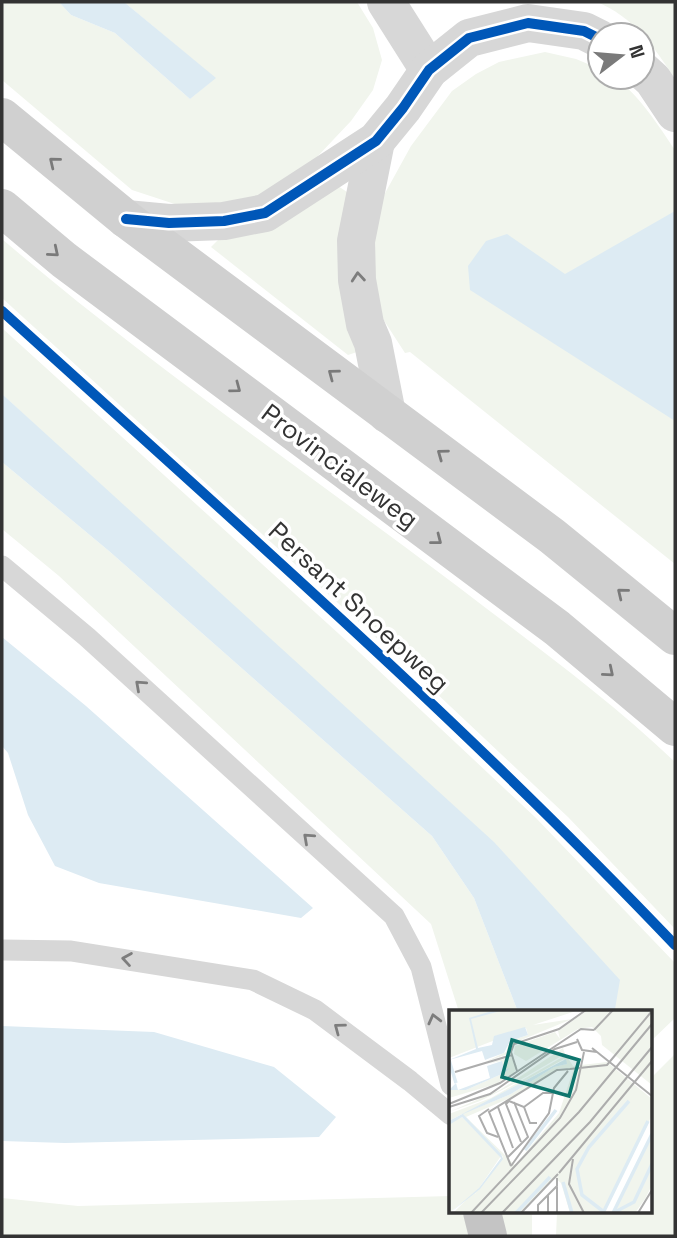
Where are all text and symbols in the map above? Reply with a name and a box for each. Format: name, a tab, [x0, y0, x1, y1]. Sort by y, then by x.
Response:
north arrow	[586, 21, 656, 91]
text: N	[623, 42, 651, 61]
one-way arrow	[50, 157, 62, 170]
one-way arrow	[46, 244, 59, 256]
one-way arrow	[351, 271, 366, 282]
one-way arrow	[328, 369, 340, 382]
one-way arrow	[228, 380, 241, 393]
street label: Provincialeweg	[255, 396, 425, 536]
one-way arrow	[437, 450, 450, 463]
street label: Persant Snoepweg	[261, 514, 457, 700]
one-way arrow	[430, 531, 442, 544]
one-way arrow	[618, 589, 631, 601]
one-way arrow	[601, 664, 614, 676]
one-way arrow	[135, 680, 148, 693]
one-way arrow	[303, 834, 316, 846]
one-way arrow	[121, 952, 132, 967]
inset map	[449, 1010, 652, 1214]
one-way arrow	[428, 1013, 442, 1025]
one-way arrow	[335, 1024, 347, 1036]

